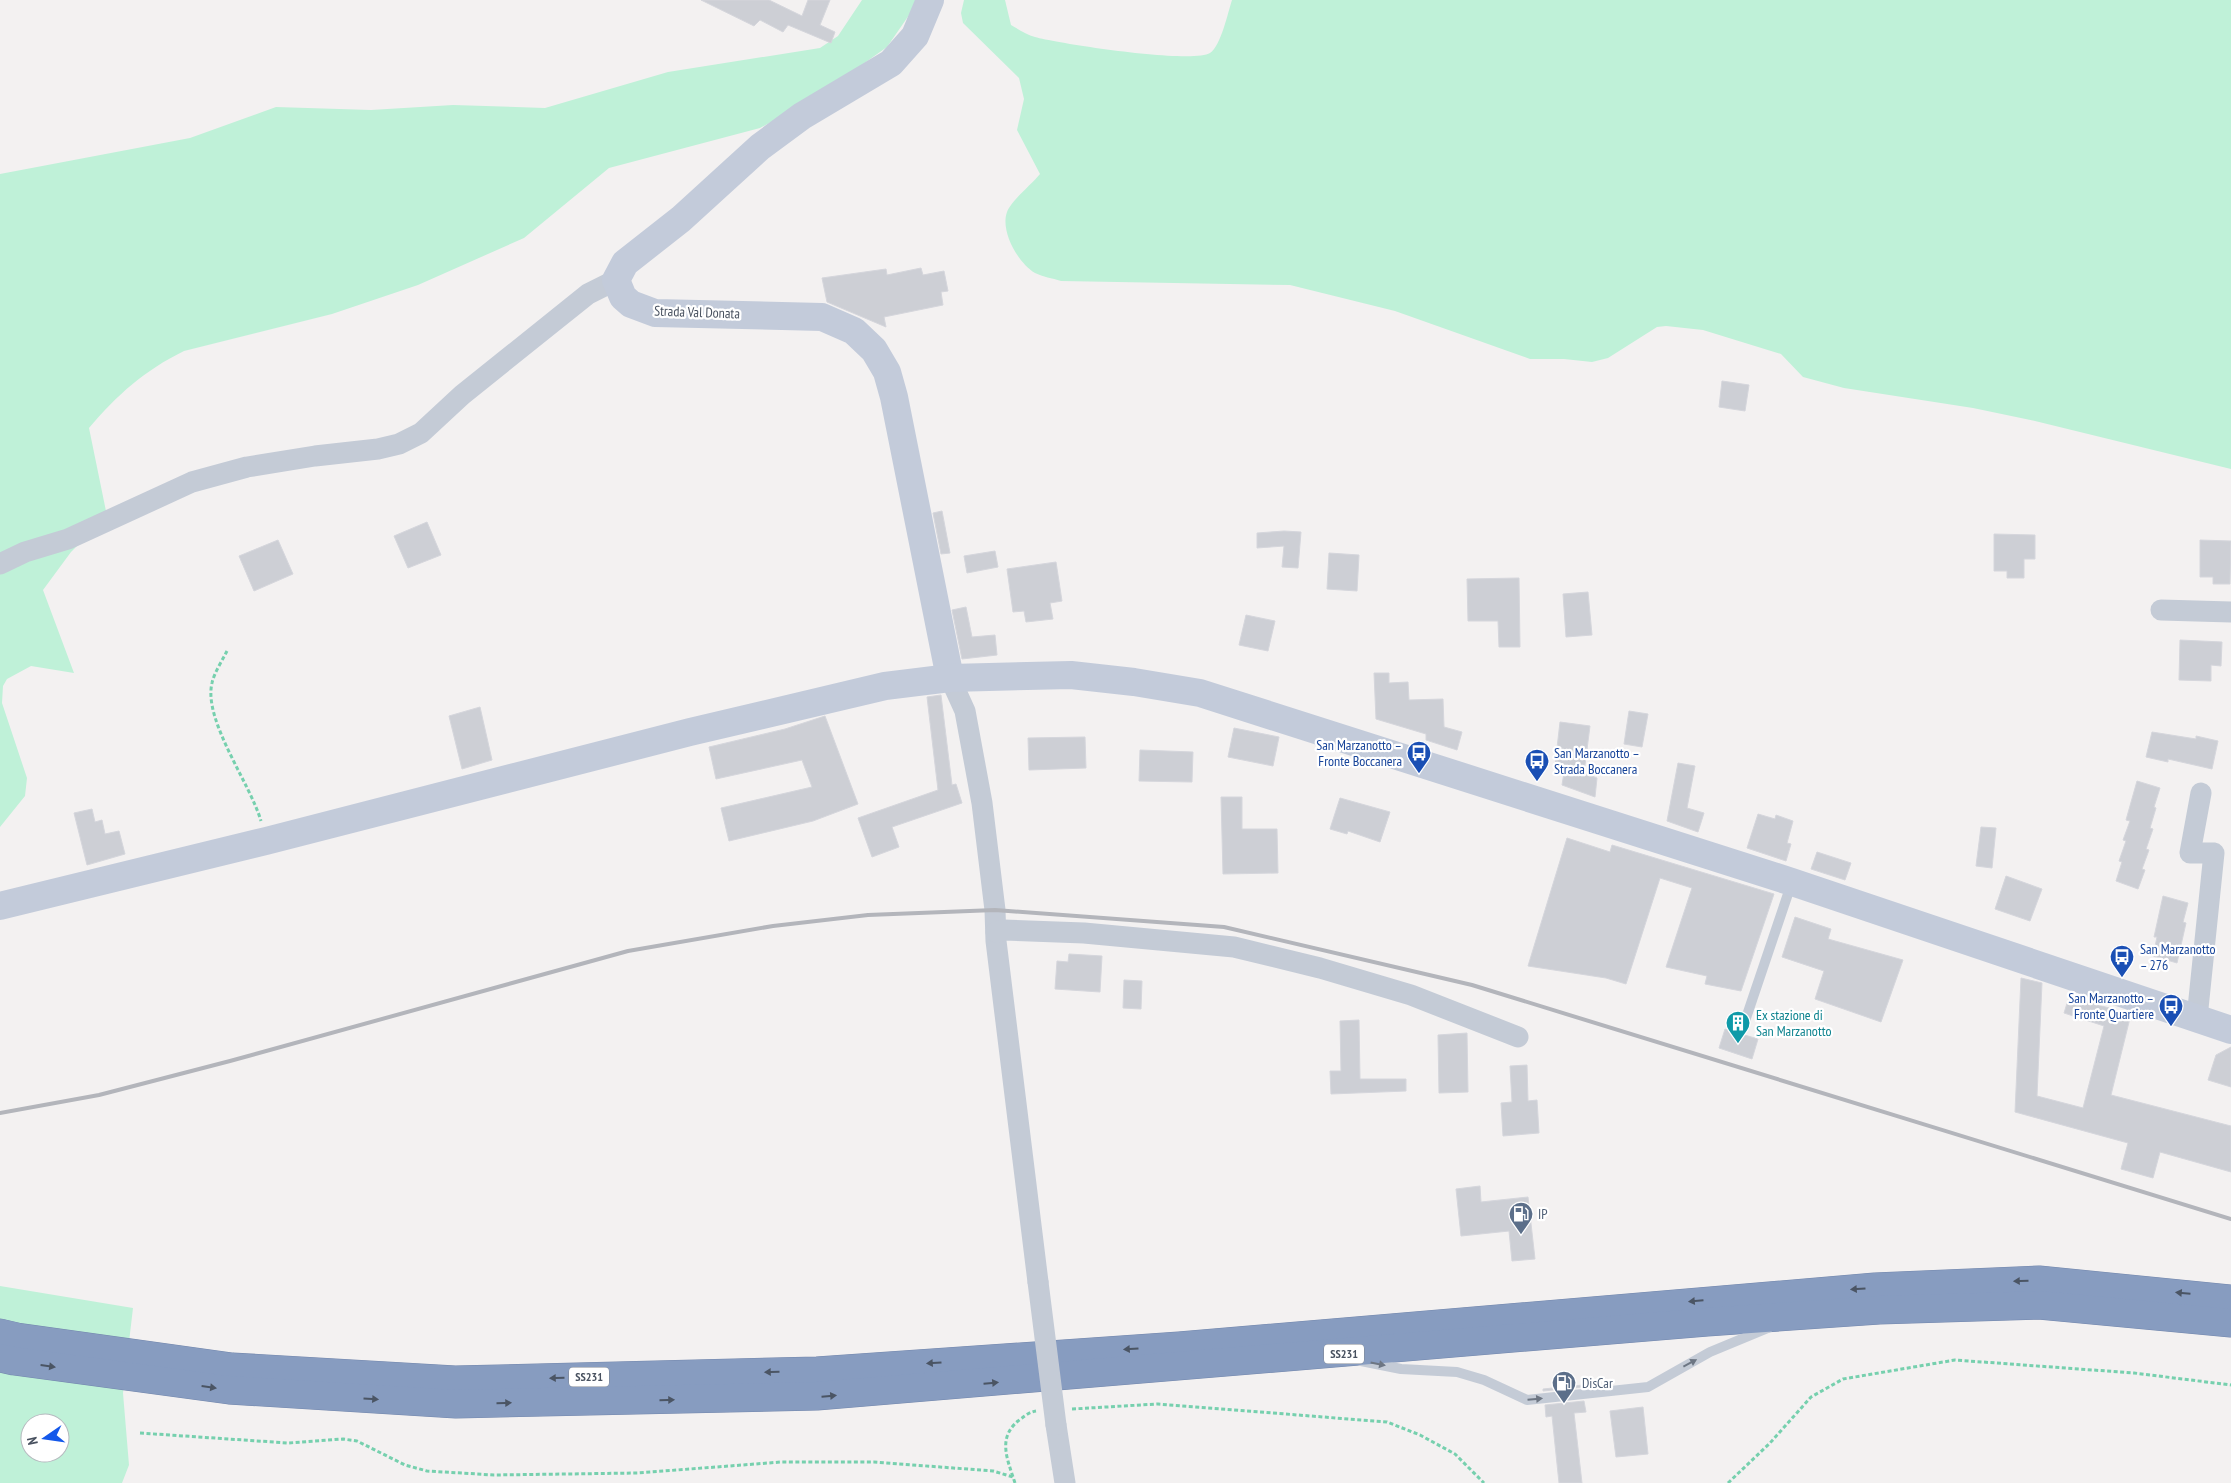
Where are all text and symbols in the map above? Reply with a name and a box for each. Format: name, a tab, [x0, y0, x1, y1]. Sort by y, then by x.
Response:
street label: Strada Val Donata	[654, 302, 740, 322]
place label: San Marzanotto – Fronte Boccanera	[1316, 736, 1402, 770]
bus stop icon: San Marzanotto – Fronte Boccanera	[1406, 740, 1432, 774]
place label: San Marzanotto – Strada Boccanera	[1554, 744, 1640, 778]
bus stop icon: San Marzanotto – Strada Boccanera	[1524, 748, 1550, 782]
place label: San Marzanotto – 276	[2140, 940, 2216, 974]
bus stop icon: San Marzanotto – 276	[2109, 944, 2135, 978]
place label: San Marzanotto – Fronte Quartiere	[2068, 989, 2154, 1023]
bus stop icon: San Marzanotto – Fronte Quartiere	[2158, 993, 2184, 1027]
place label: Ex stazione di San Marzanotto	[1756, 1006, 1832, 1040]
building icon: Ex stazione di San Marzanotto	[1725, 1010, 1751, 1044]
fuel station icon: IP	[1508, 1201, 1534, 1235]
place label: IP	[1538, 1205, 1548, 1223]
one-way arrow	[2012, 1277, 2028, 1285]
one-way arrow	[1850, 1285, 1866, 1293]
one-way arrow	[2174, 1289, 2190, 1297]
one-way arrow	[1688, 1297, 1704, 1305]
one-way arrow	[1123, 1345, 1139, 1353]
road number: SS231	[1324, 1345, 1364, 1364]
one-way arrow	[925, 1359, 941, 1367]
one-way arrow	[1683, 1359, 1697, 1367]
one-way arrow	[1371, 1361, 1387, 1369]
one-way arrow	[40, 1362, 56, 1370]
road number: SS231	[569, 1368, 609, 1386]
one-way arrow	[763, 1368, 779, 1376]
fuel station icon: DisCar	[1551, 1370, 1577, 1404]
one-way arrow	[548, 1374, 564, 1382]
place label: DisCar	[1582, 1374, 1613, 1392]
one-way arrow	[983, 1378, 999, 1386]
one-way arrow	[201, 1384, 217, 1392]
one-way arrow	[821, 1391, 837, 1399]
one-way arrow	[363, 1395, 379, 1403]
one-way arrow	[659, 1395, 675, 1403]
one-way arrow	[1527, 1395, 1543, 1403]
one-way arrow	[497, 1399, 513, 1407]
north arrow	[20, 1413, 70, 1463]
text: N	[23, 1435, 42, 1447]

